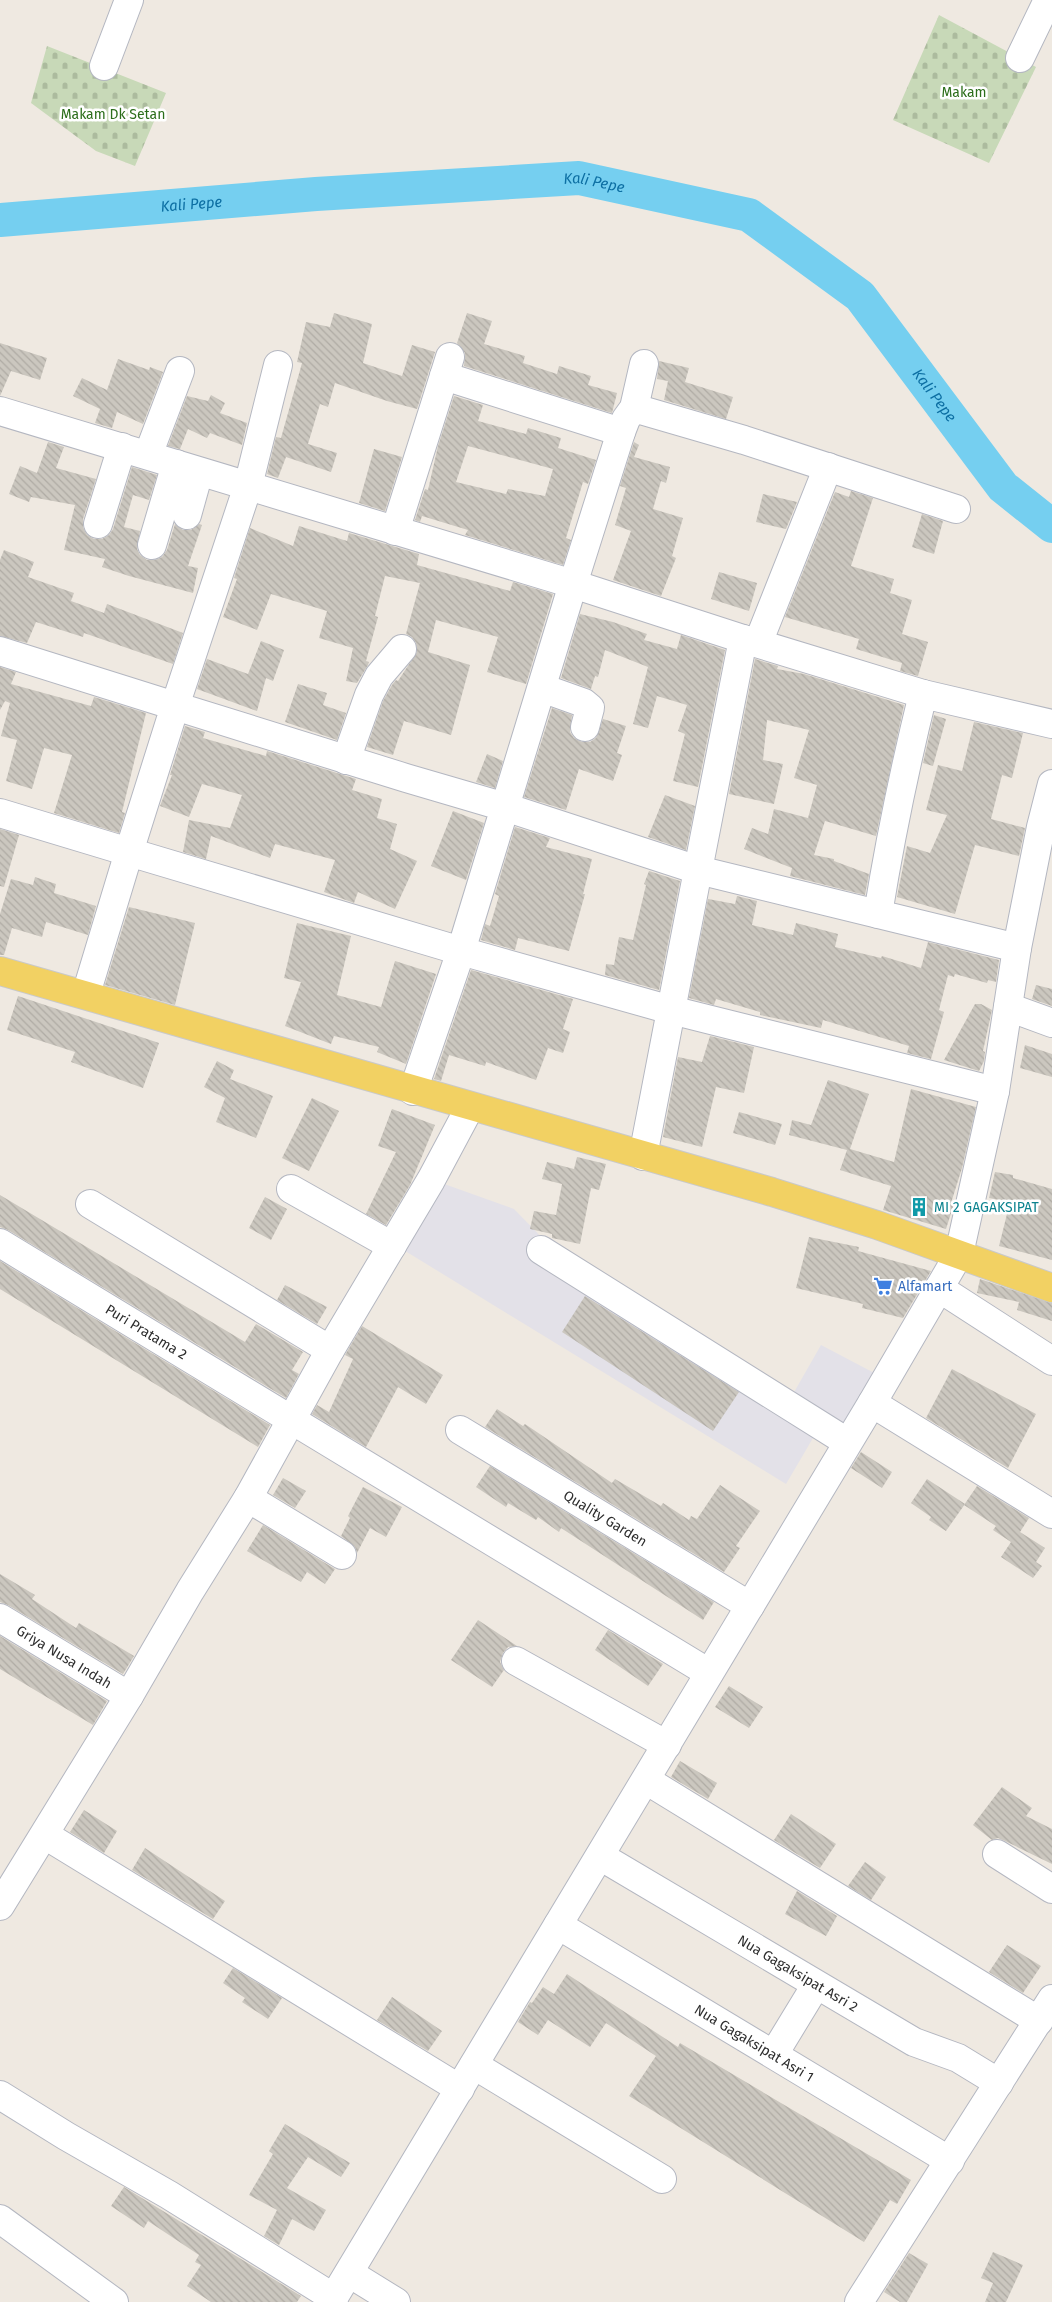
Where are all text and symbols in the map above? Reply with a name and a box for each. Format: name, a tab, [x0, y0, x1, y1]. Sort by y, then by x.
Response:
park label: Makam	[941, 84, 987, 101]
park label: Makam Dk Setan	[61, 106, 165, 123]
water label: Kali Pepe	[563, 169, 626, 197]
water label: Kali Pepe	[160, 193, 223, 216]
water label: Kali Pepe	[909, 365, 960, 426]
building icon: MI 2 GAGAKSIPAT	[908, 1196, 930, 1218]
place label: MI 2 GAGAKSIPAT	[934, 1199, 1039, 1216]
supermarket icon: Alfamart	[872, 1275, 894, 1297]
place label: Alfamart	[898, 1278, 953, 1295]
street label: Puri Pratama 2	[102, 1300, 190, 1363]
street label: Quality Garden	[560, 1486, 650, 1550]
street label: Griya Nusa Indah	[13, 1622, 115, 1692]
street label: Nua Gagaksipat Asri 2	[735, 1931, 861, 2015]
street label: Nua Gagaksipat Asri 1	[692, 2001, 817, 2085]

